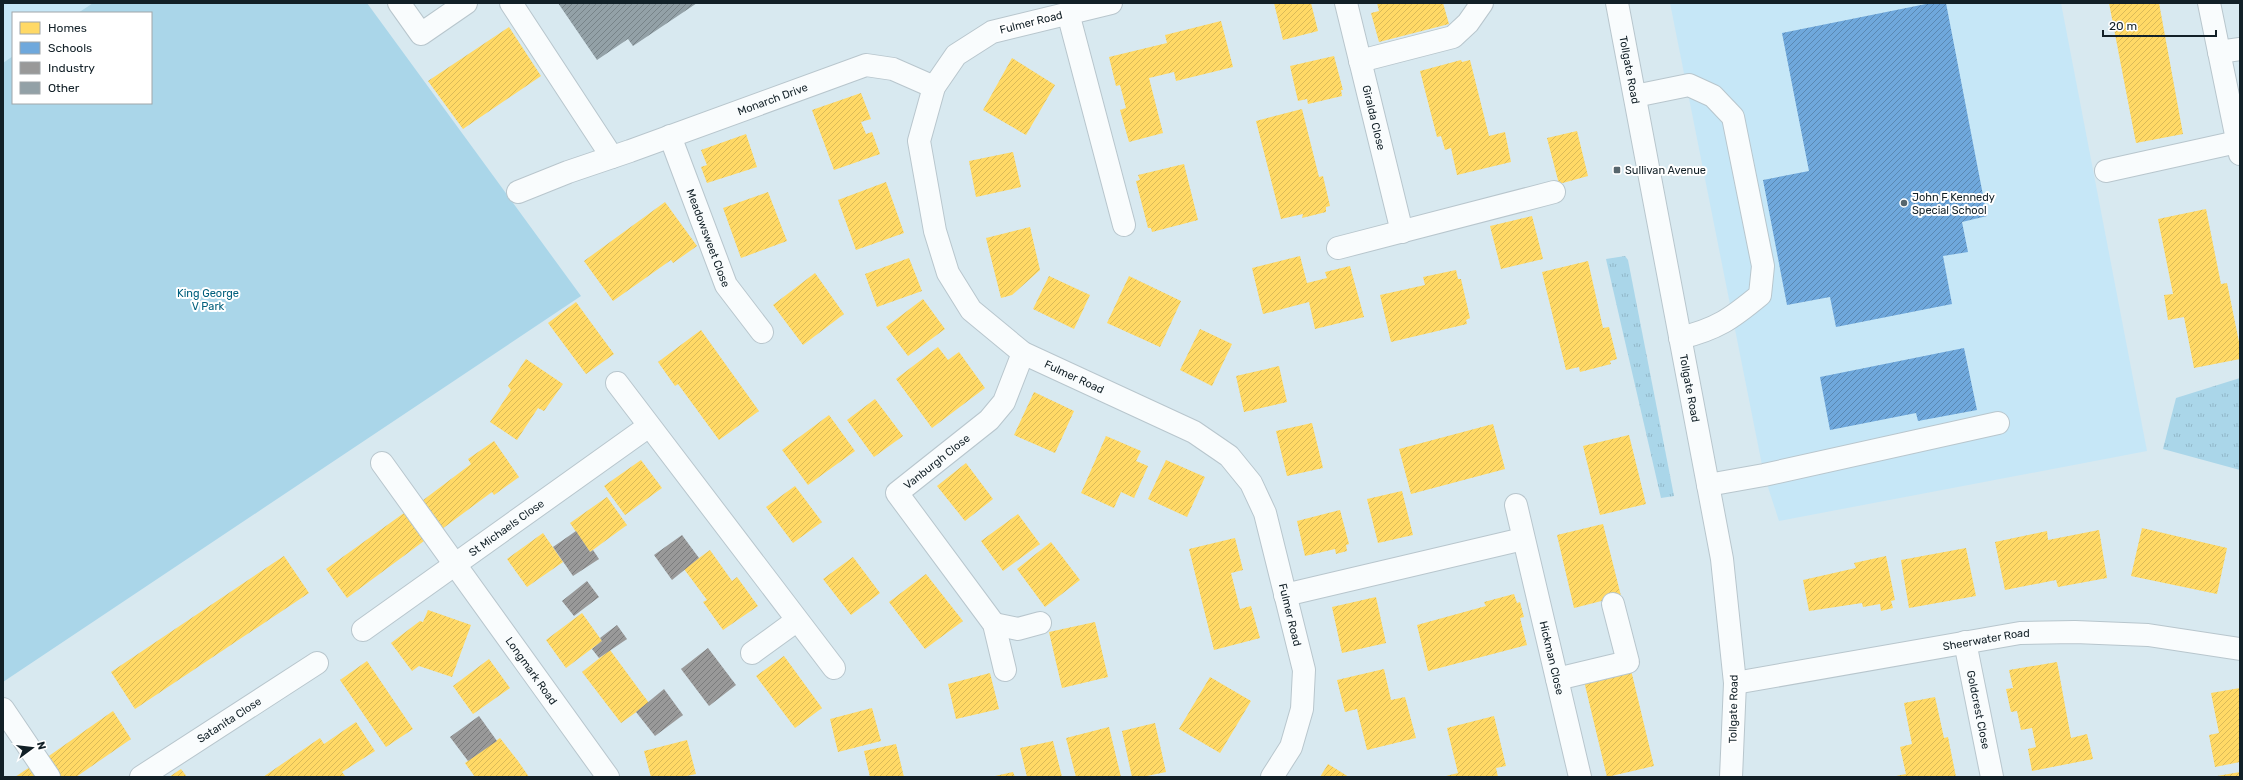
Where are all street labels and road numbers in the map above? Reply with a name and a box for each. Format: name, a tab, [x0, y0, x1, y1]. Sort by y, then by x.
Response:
street label: Fulmer Road	[998, 8, 1064, 37]
street label: Tollgate Road	[1616, 35, 1642, 105]
street label: Monarch Drive	[736, 81, 810, 118]
street label: Giralda Close	[1359, 84, 1388, 152]
street label: Meadowsweet Close	[684, 187, 732, 289]
street label: Tollgate Road	[1676, 353, 1702, 423]
street label: Fulmer Road	[1042, 358, 1106, 397]
street label: Vanburgh Close	[901, 432, 973, 492]
street label: St Michaels Close	[466, 497, 547, 559]
street label: Fulmer Road	[1276, 582, 1304, 648]
street label: Hickman Close	[1536, 620, 1566, 696]
street label: Sheerwater Road	[1942, 627, 2030, 653]
street label: Longmark Road	[502, 635, 560, 707]
street label: Goldcrest Close	[1964, 669, 1992, 750]
street label: Tollgate Road	[1726, 675, 1741, 744]
street label: Satanita Close	[195, 695, 264, 746]

